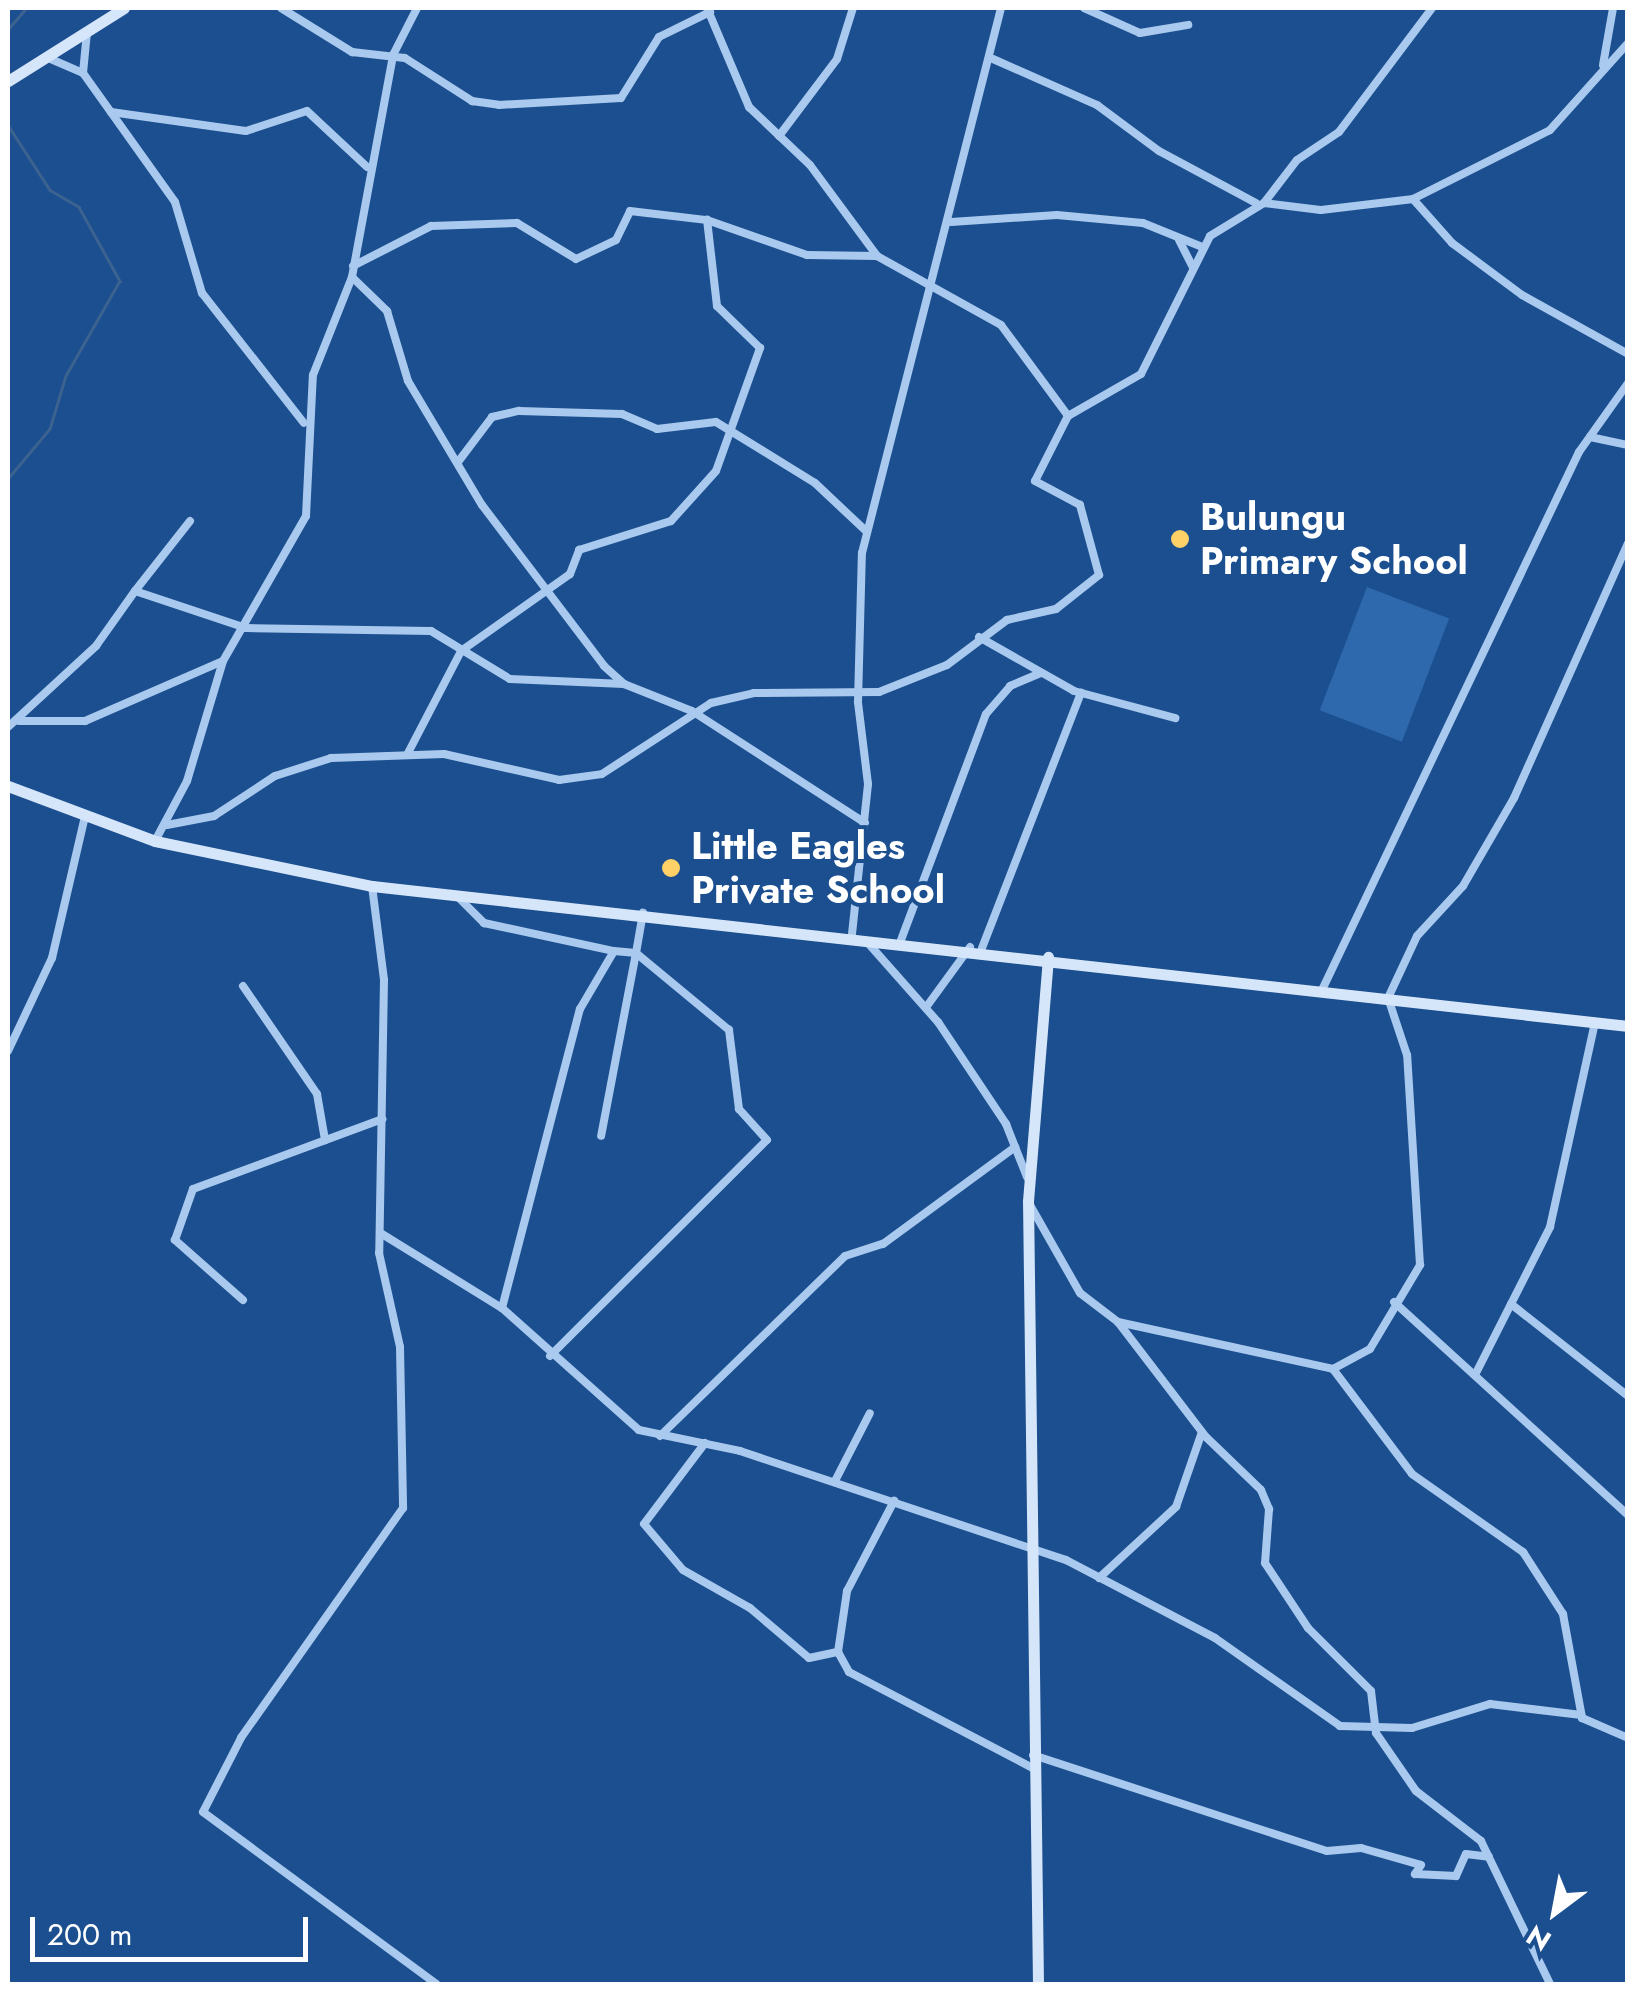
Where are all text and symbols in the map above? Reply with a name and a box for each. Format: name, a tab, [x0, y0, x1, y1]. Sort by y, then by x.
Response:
place label: Bulungu Primary School	[1200, 494, 1468, 584]
marker: Bulungu Primary School	[1169, 528, 1191, 550]
place label: Little Eagles Private School	[691, 823, 945, 912]
marker: Little Eagles Private School	[660, 857, 682, 879]
north arrow	[1505, 1862, 1605, 1962]
scale bar	[35, 1897, 312, 1959]
text: 200 m	[47, 1913, 132, 1956]
text: N	[1519, 1915, 1559, 1961]

